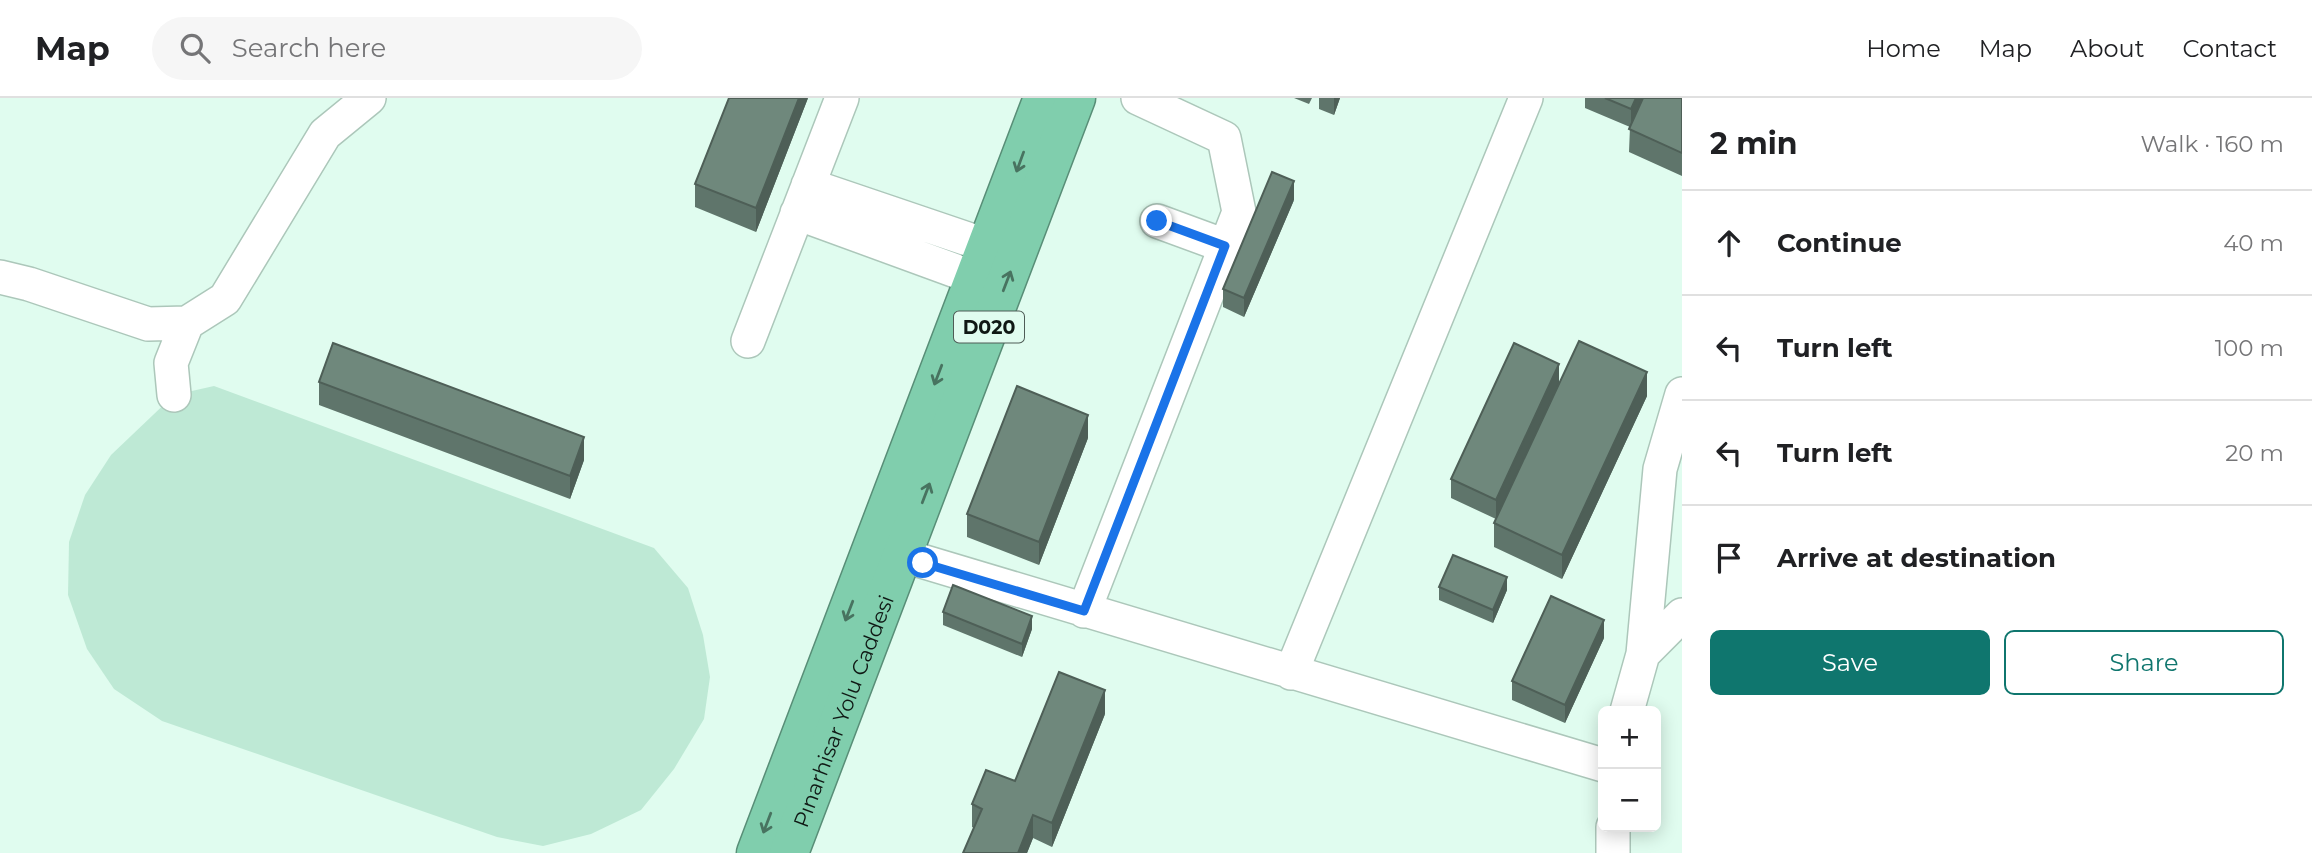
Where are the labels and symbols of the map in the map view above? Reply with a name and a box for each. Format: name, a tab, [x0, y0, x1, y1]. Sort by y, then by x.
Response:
one-way arrow	[1013, 151, 1025, 173]
route end	[1141, 205, 1172, 236]
one-way arrow	[1001, 270, 1014, 292]
road number: D020	[954, 312, 1024, 342]
one-way arrow	[931, 363, 944, 385]
one-way arrow	[920, 483, 933, 505]
route start	[907, 547, 938, 578]
street label: Pınarhisar Yolu Caddesi	[788, 591, 898, 830]
one-way arrow	[841, 599, 854, 621]
one-way arrow	[760, 812, 773, 833]

